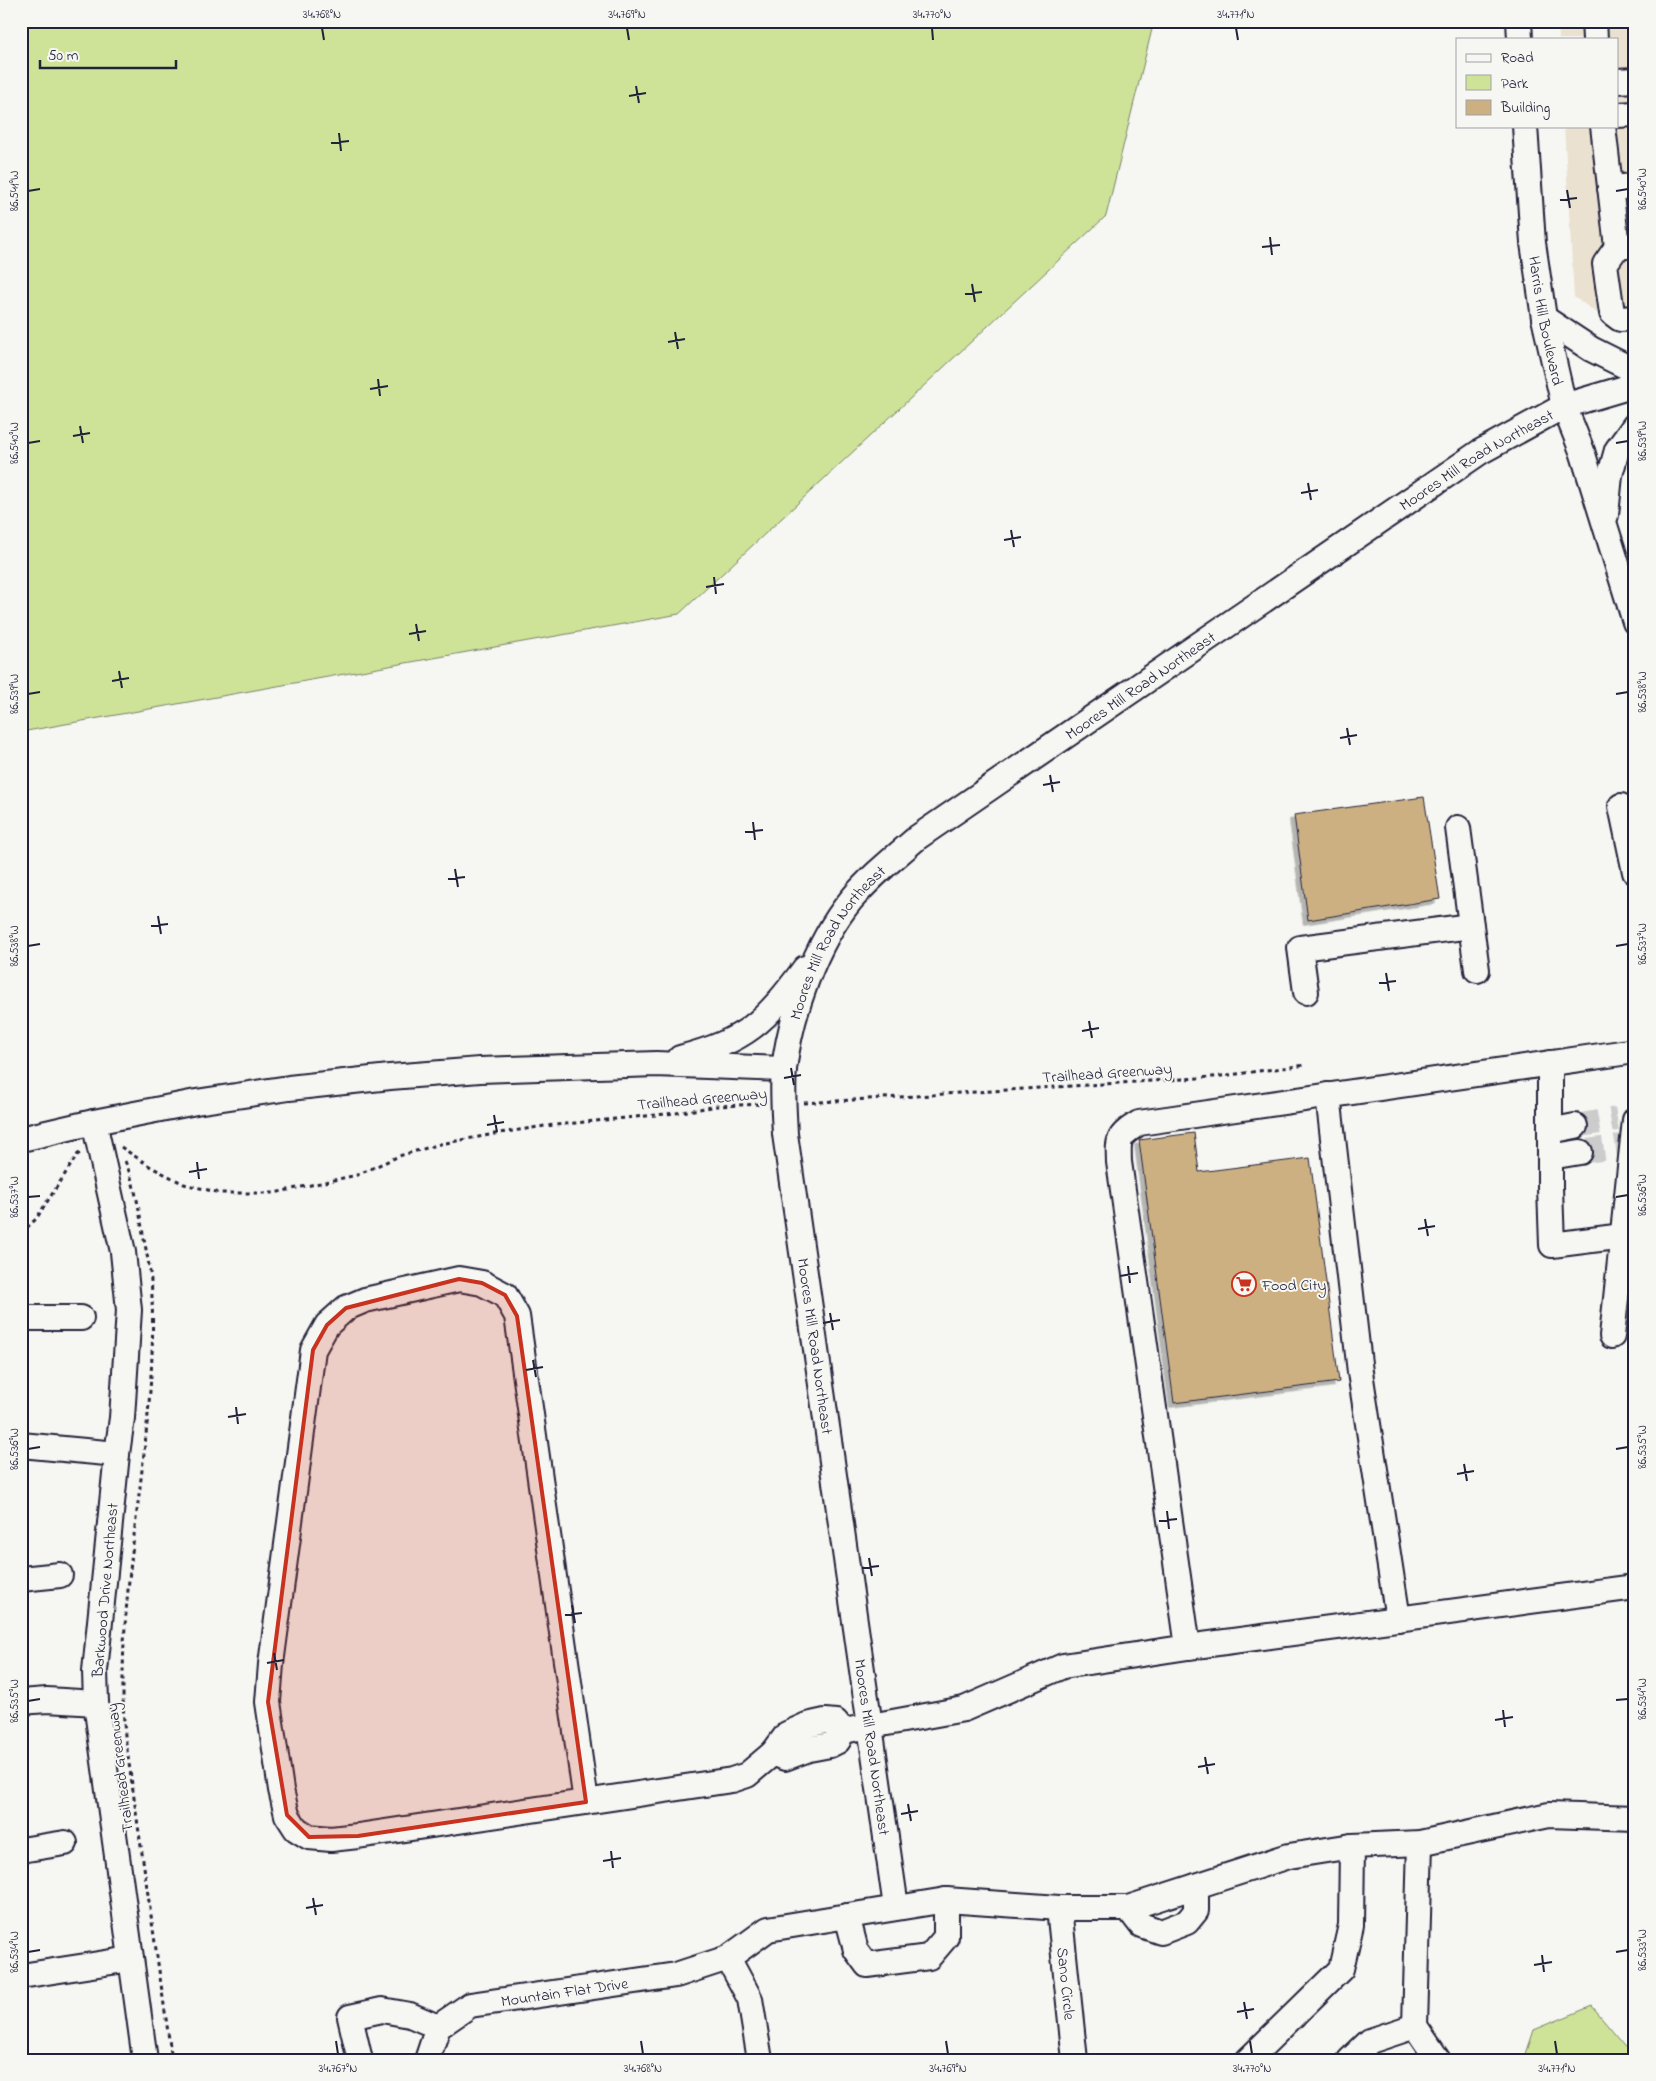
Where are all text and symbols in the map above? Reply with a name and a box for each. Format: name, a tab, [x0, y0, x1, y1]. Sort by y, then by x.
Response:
text: 34.768°N	[303, 6, 341, 24]
text: 34.769°N	[608, 6, 646, 24]
text: 34.770°N	[913, 6, 951, 24]
text: 34.771°N	[1217, 6, 1255, 24]
scale bar	[40, 38, 176, 70]
legend	[1456, 38, 1618, 128]
text: 50 m	[48, 45, 79, 67]
text: Road	[1501, 47, 1534, 69]
text: Park	[1501, 73, 1529, 95]
text: Building	[1500, 97, 1550, 120]
text: 86.540°W	[1634, 168, 1652, 210]
text: 86.541°W	[6, 171, 24, 211]
street label: Harris Hill Boulevard	[1521, 254, 1569, 388]
street label: Moores Mill Road Northeast	[1395, 404, 1559, 518]
text: 86.539°W	[1634, 421, 1652, 461]
text: 86.540°W	[6, 422, 24, 464]
street label: Moores Mill Road Northeast	[1061, 626, 1222, 747]
text: 86.538°W	[1634, 671, 1652, 713]
text: 86.539°W	[6, 674, 24, 714]
street label: Moores Mill Road Northeast	[784, 860, 892, 1023]
text: 86.537°W	[1634, 923, 1652, 965]
text: 86.538°W	[6, 925, 24, 967]
street label: Trailhead Greenway	[1041, 1057, 1173, 1090]
street label: Trailhead Greenway	[636, 1082, 768, 1118]
text: 86.536°W	[1634, 1174, 1652, 1216]
text: 86.537°W	[6, 1176, 24, 1218]
street label: Moores Mill Road Northeast	[790, 1257, 838, 1437]
supermarket icon: Food City	[1231, 1271, 1257, 1297]
place label: Food City	[1261, 1274, 1327, 1298]
text: 86.535°W	[1634, 1425, 1652, 1469]
text: 86.536°W	[6, 1428, 24, 1470]
street label: Barkwood Drive Northeast	[86, 1501, 126, 1679]
street label: Moores Mill Road Northeast	[847, 1658, 895, 1838]
text: 86.534°W	[1634, 1678, 1652, 1720]
text: 86.535°W	[6, 1679, 24, 1723]
street label: Trailhead Greenway	[101, 1702, 141, 1834]
text: 86.533°W	[1634, 1929, 1652, 1971]
text: 86.534°W	[6, 1931, 24, 1973]
street label: Sano Circle	[1049, 1946, 1081, 2022]
street label: Mountain Flat Drive	[499, 1972, 631, 2014]
text: 34.767°N	[319, 2060, 357, 2078]
text: 34.768°N	[624, 2060, 662, 2078]
text: 34.769°N	[929, 2060, 967, 2078]
text: 34.770°N	[1233, 2060, 1271, 2078]
text: 34.771°N	[1538, 2060, 1576, 2078]

